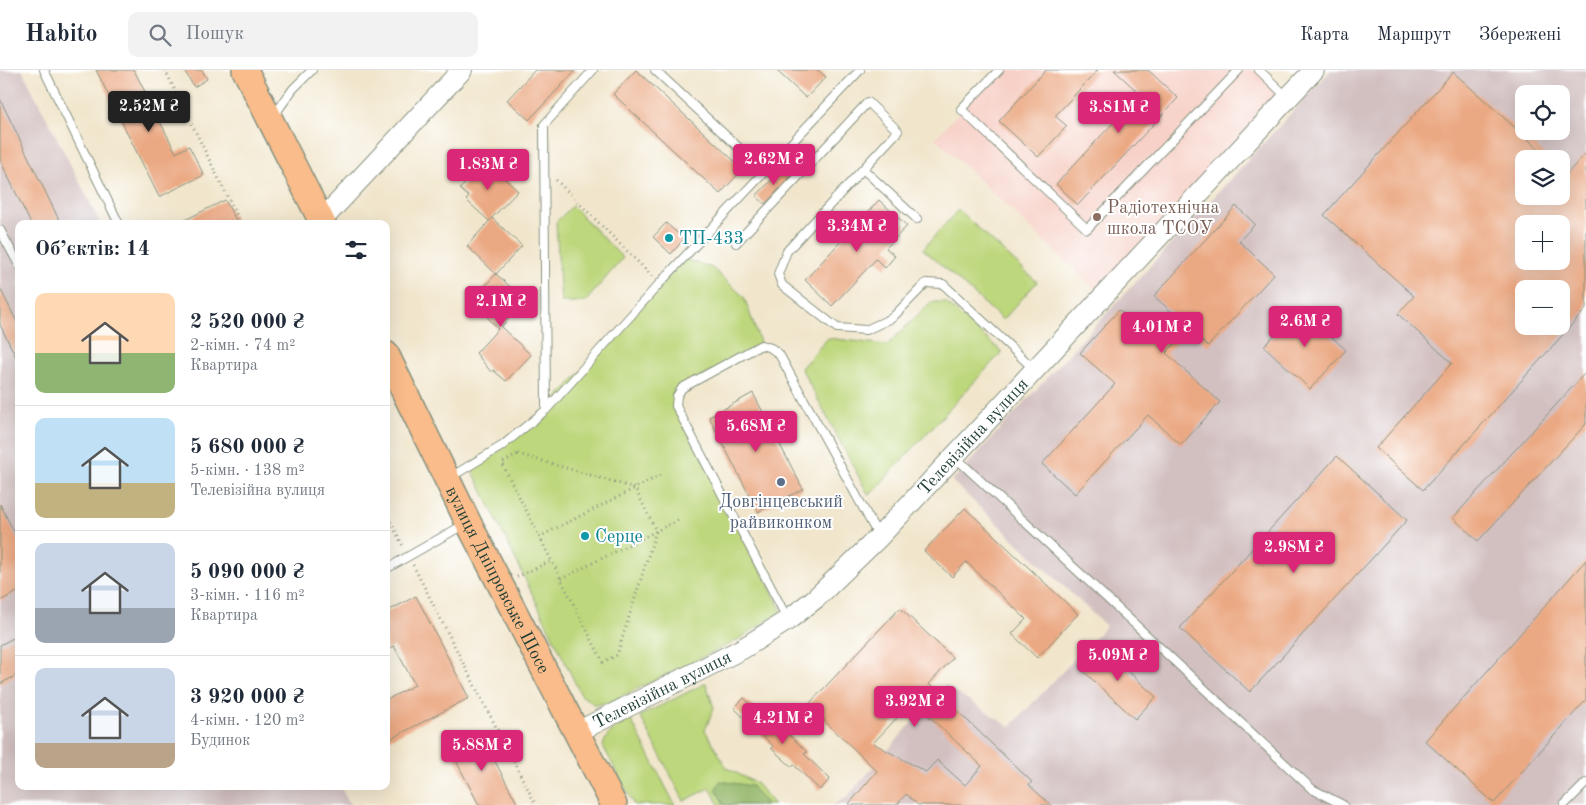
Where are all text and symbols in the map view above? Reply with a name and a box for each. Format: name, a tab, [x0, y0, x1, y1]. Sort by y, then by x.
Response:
search box	[128, 12, 478, 57]
icon: search	[146, 21, 174, 49]
text: Habito	[25, 23, 98, 47]
text: Пошук	[186, 25, 244, 44]
text: Карта	[1300, 26, 1349, 44]
text: Маршрут	[1377, 26, 1451, 44]
text: Збережені	[1479, 26, 1561, 44]
map controls	[1515, 85, 1570, 335]
button: locate	[1515, 85, 1570, 140]
pin: 2.52M ₴	[103, 90, 195, 133]
pin: 3.81M ₴	[1073, 92, 1165, 134]
text: 2.52M ₴	[119, 99, 179, 115]
text: 3.81M ₴	[1089, 100, 1149, 116]
pin: 2.62M ₴	[728, 144, 820, 186]
pin: 1.83M ₴	[442, 148, 534, 191]
button: layers	[1515, 150, 1570, 205]
text: 2.62M ₴	[744, 152, 804, 168]
text: 1.83M ₴	[458, 157, 518, 173]
place label: Радіотехнічна школа ТСОУ	[1107, 199, 1219, 238]
pin: 3.34M ₴	[811, 210, 903, 253]
marker: Радіотехнічна школа ТСОУ	[1091, 211, 1103, 223]
button: +	[1515, 215, 1570, 270]
text: 3.34M ₴	[827, 219, 887, 235]
place label: ТП-433	[679, 230, 744, 248]
marker: ТП-433	[663, 232, 675, 244]
icon: filters	[342, 236, 370, 264]
text: Об’єктів: 14	[35, 239, 150, 260]
button: −	[1515, 280, 1570, 335]
pin: 2.1M ₴	[460, 286, 542, 328]
text: 2.1M ₴	[476, 294, 526, 310]
pin: 2.6M ₴	[1264, 306, 1346, 348]
text: 2 520 000 ₴	[190, 312, 304, 333]
pin: 4.01M ₴	[1116, 312, 1208, 354]
icon: home	[75, 313, 135, 373]
text: 2.6M ₴	[1280, 314, 1330, 330]
text: 4.01M ₴	[1132, 320, 1192, 336]
text: 2-кімн. · 74 m²	[190, 338, 295, 354]
text: Квартира	[190, 358, 258, 374]
street label: Телевізійна вулиця	[915, 375, 1032, 499]
pin: 5.68M ₴	[710, 410, 802, 453]
text: 5.68M ₴	[726, 419, 786, 435]
text: 5 680 000 ₴	[190, 437, 304, 458]
icon: home	[75, 438, 135, 498]
text: 5-кімн. · 138 m²	[190, 463, 305, 479]
marker: Довгінцевський райвиконком	[775, 476, 787, 488]
text: Телевізійна вулиця	[190, 483, 325, 499]
street label: вулиця Дніпровське Шосе	[442, 484, 553, 677]
place label: Довгінцевський райвиконком	[719, 493, 843, 532]
place label: Серце	[595, 528, 643, 546]
marker: Серце	[579, 530, 591, 542]
pin: 2.98M ₴	[1248, 532, 1340, 574]
text: 2.98M ₴	[1264, 540, 1324, 556]
text: 5 090 000 ₴	[190, 562, 304, 583]
icon: home	[75, 563, 135, 623]
text: 3-кімн. · 116 m²	[190, 588, 305, 604]
text: Квартира	[190, 608, 258, 624]
pin: 5.09M ₴	[1072, 640, 1164, 682]
street label: Телевізійна вулиця	[590, 648, 734, 732]
text: 5.09M ₴	[1088, 648, 1148, 664]
pin: 3.92M ₴	[869, 686, 961, 728]
text: 3 920 000 ₴	[190, 687, 304, 708]
icon: home	[75, 688, 135, 748]
text: 3.92M ₴	[885, 694, 945, 710]
pin: 4.21M ₴	[737, 702, 829, 745]
text: 4.21M ₴	[753, 711, 813, 727]
text: 4-кімн. · 120 m²	[190, 713, 305, 729]
pin: 5.88M ₴	[436, 730, 528, 772]
text: Будинок	[190, 733, 250, 749]
text: 5.88M ₴	[452, 738, 512, 754]

